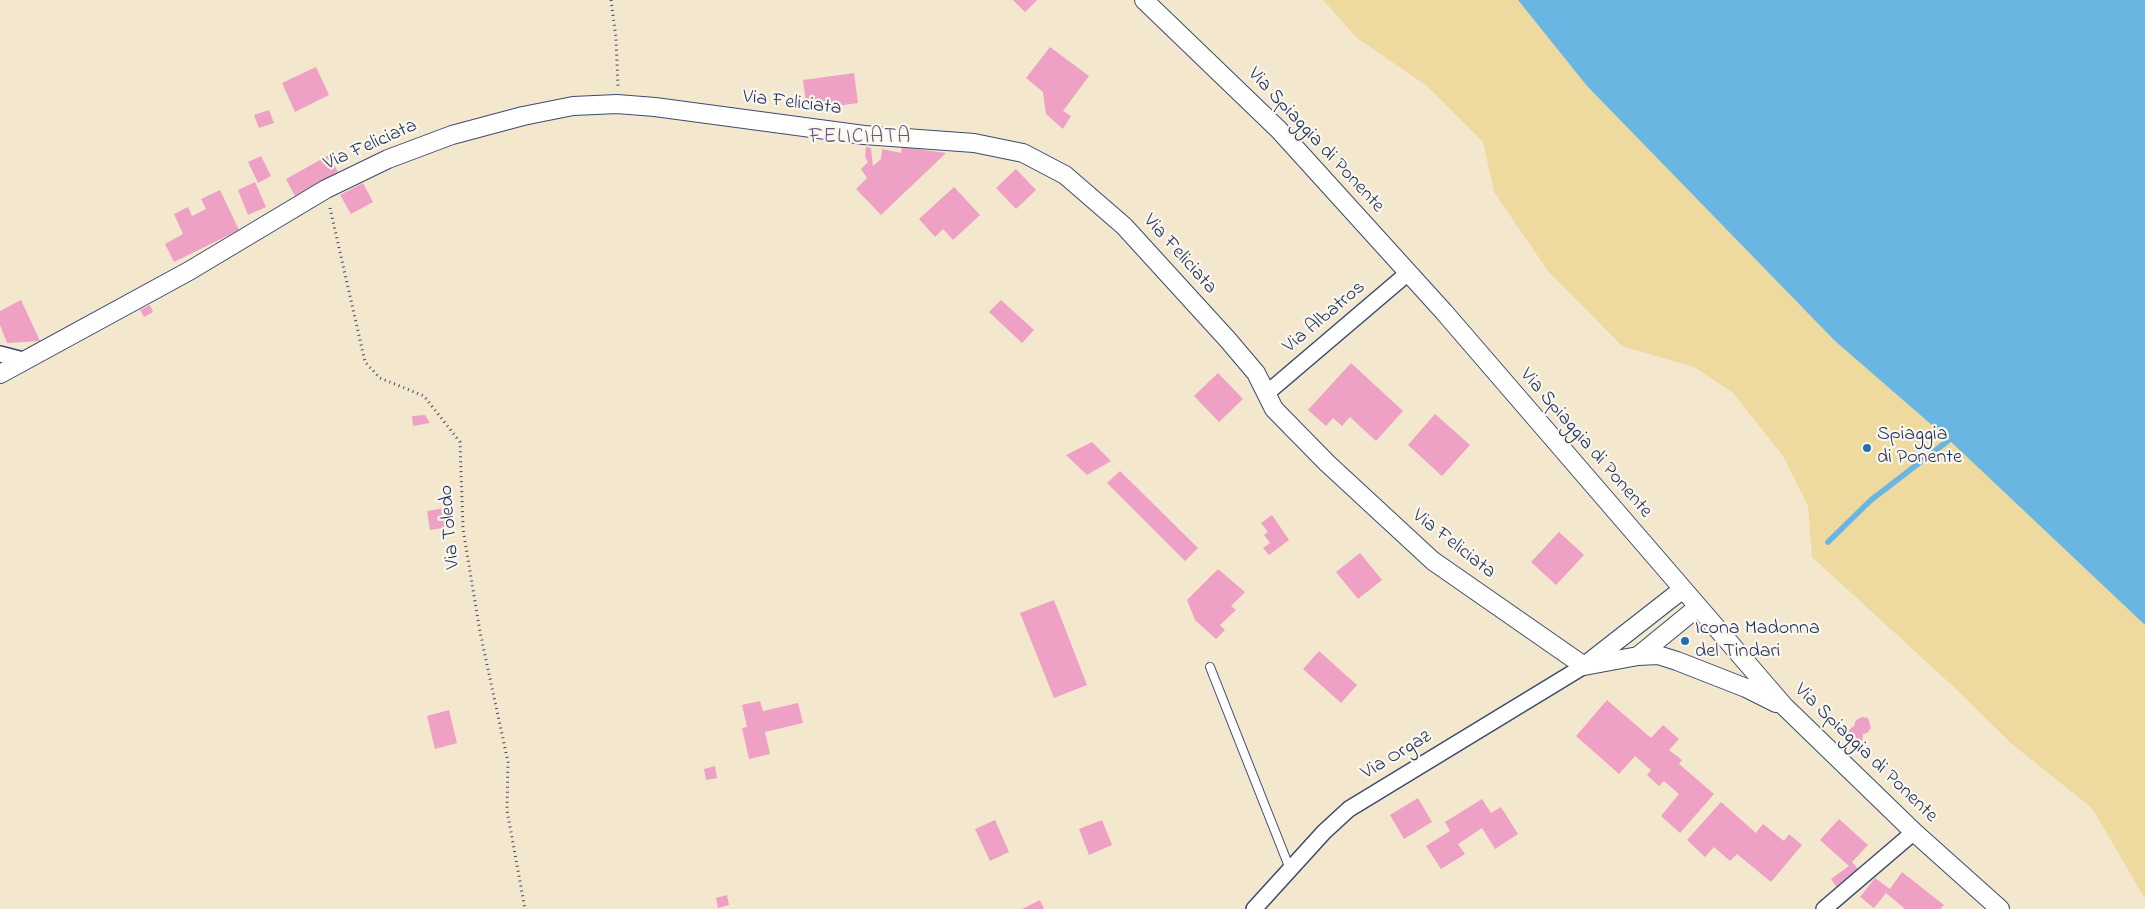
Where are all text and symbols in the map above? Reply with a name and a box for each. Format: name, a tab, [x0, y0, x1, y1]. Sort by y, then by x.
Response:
street label: Via Spiaggia di Ponente	[1241, 63, 1389, 219]
street label: Via Feliciata	[741, 86, 843, 122]
street label: Via Feliciata	[321, 115, 421, 177]
district label: FELICIATA	[808, 126, 912, 152]
street label: Via Feliciata	[1137, 210, 1221, 300]
street label: Via Albatros	[1279, 277, 1371, 359]
street label: Via Spiaggia di Ponente	[1514, 364, 1656, 524]
place label: Spiaggia di Ponente	[1877, 424, 1962, 471]
marker: Spiaggia di Ponente	[1861, 442, 1873, 454]
street label: Via Toledo	[435, 484, 467, 570]
street label: Via Feliciata	[1406, 505, 1500, 585]
place label: Icona Madonna del Tindari	[1695, 618, 1820, 665]
marker: Icona Madonna del Tindari	[1679, 635, 1691, 647]
street label: Via Spiaggia di Ponente	[1788, 679, 1942, 829]
street label: Via Orgaz	[1358, 726, 1436, 786]

